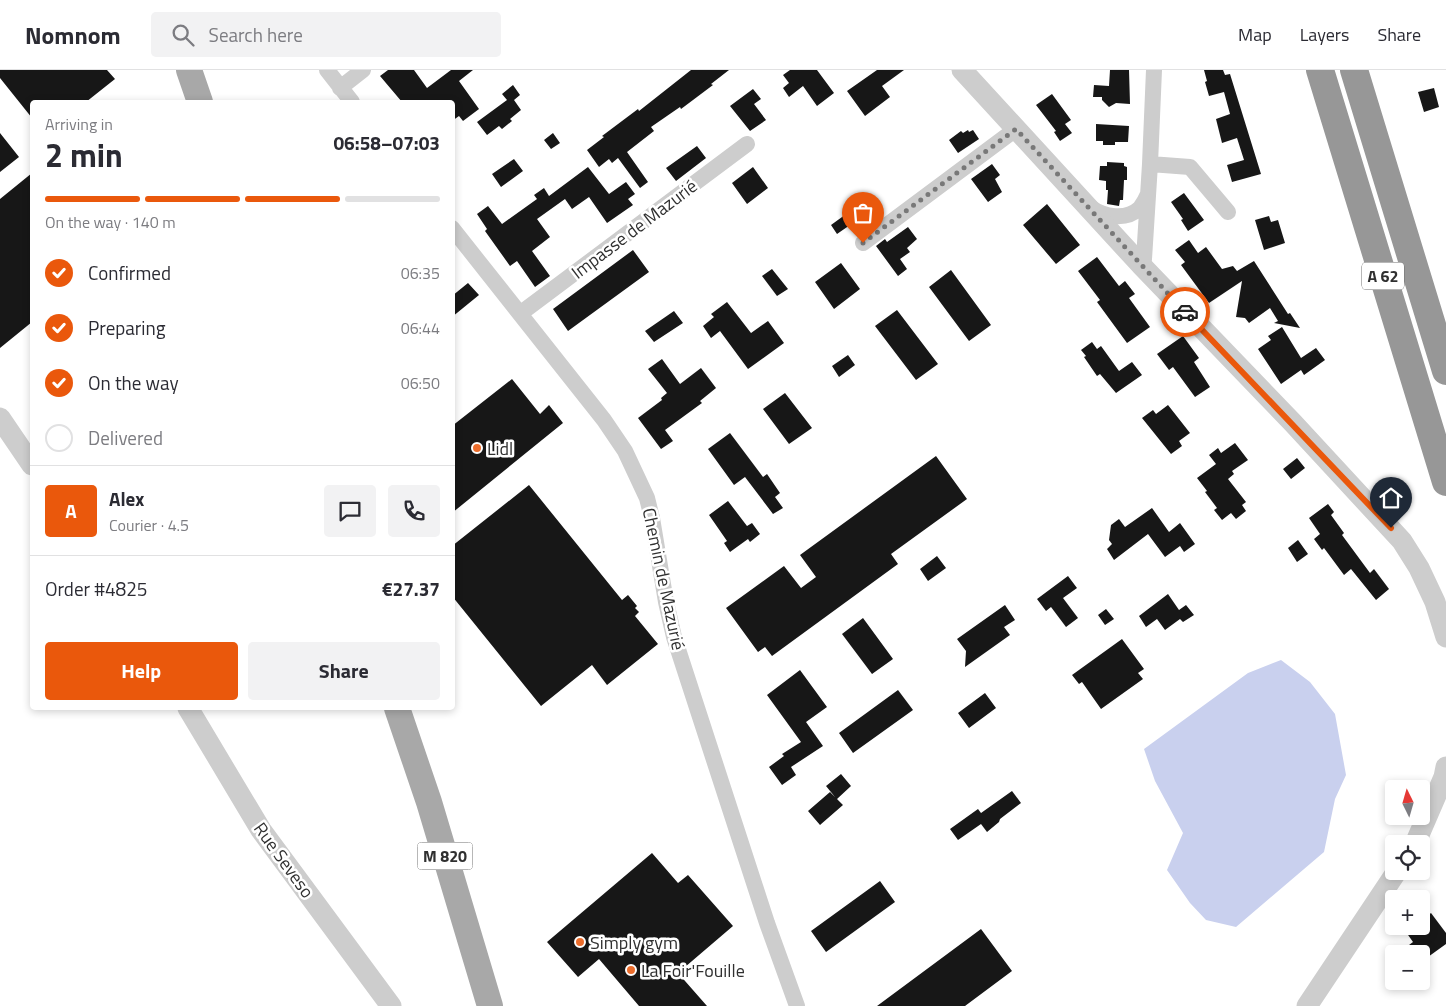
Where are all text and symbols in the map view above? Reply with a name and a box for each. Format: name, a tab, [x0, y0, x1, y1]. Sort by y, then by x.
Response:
search box	[151, 12, 501, 57]
text: Nomnom	[25, 17, 121, 53]
text: Search here	[209, 20, 303, 49]
icon: search	[169, 21, 197, 49]
text: Map	[1238, 21, 1272, 48]
text: Layers	[1300, 21, 1349, 48]
text: Share	[1377, 21, 1421, 48]
text: Arriving in	[45, 112, 113, 136]
text: 06:58–07:03	[333, 128, 440, 157]
text: 2 min	[45, 131, 123, 179]
street label: Impasse de Mazurié	[565, 173, 703, 285]
pin	[842, 192, 884, 243]
icon: bag	[849, 199, 877, 227]
text: On the way · 140 m	[45, 210, 176, 234]
text: Confirmed	[88, 258, 171, 287]
icon: check	[45, 259, 73, 287]
text: 06:35	[401, 261, 440, 285]
road number: A 62	[1362, 262, 1404, 290]
courier	[1160, 287, 1210, 337]
icon: car	[1171, 298, 1199, 326]
text: Preparing	[88, 313, 165, 342]
icon: check	[45, 314, 73, 342]
text: 06:44	[401, 316, 440, 340]
text: On the way	[88, 368, 179, 397]
icon: check	[45, 369, 73, 397]
text: 06:50	[401, 371, 440, 395]
text: Delivered	[88, 423, 163, 452]
place label: Lidl	[487, 435, 513, 462]
marker: Lidl	[471, 442, 483, 454]
pin	[1370, 477, 1412, 528]
text: Alex	[109, 484, 144, 513]
icon: home	[1377, 484, 1405, 512]
button: chat	[324, 485, 376, 537]
button: phone	[388, 485, 440, 537]
text: A	[65, 496, 77, 525]
street label: Chemin de Mazurié	[636, 505, 692, 653]
text: Courier · 4.5	[109, 513, 189, 537]
text: Order #4825	[45, 574, 147, 603]
text: €27.37	[382, 574, 440, 603]
button: Help	[45, 642, 238, 700]
button: Share	[248, 642, 440, 700]
north arrow	[1385, 780, 1430, 825]
map controls	[1385, 780, 1430, 990]
street label: Rue Seveso	[247, 817, 321, 903]
button: locate	[1385, 835, 1430, 880]
road number: M 820	[418, 842, 472, 869]
button: +	[1385, 890, 1430, 935]
place label: Simply gym	[590, 929, 678, 956]
marker: Simply gym	[574, 936, 586, 948]
button: −	[1385, 945, 1430, 990]
place label: La Foir'Fouille	[641, 957, 745, 984]
marker: La Foir'Fouille	[625, 964, 637, 976]

